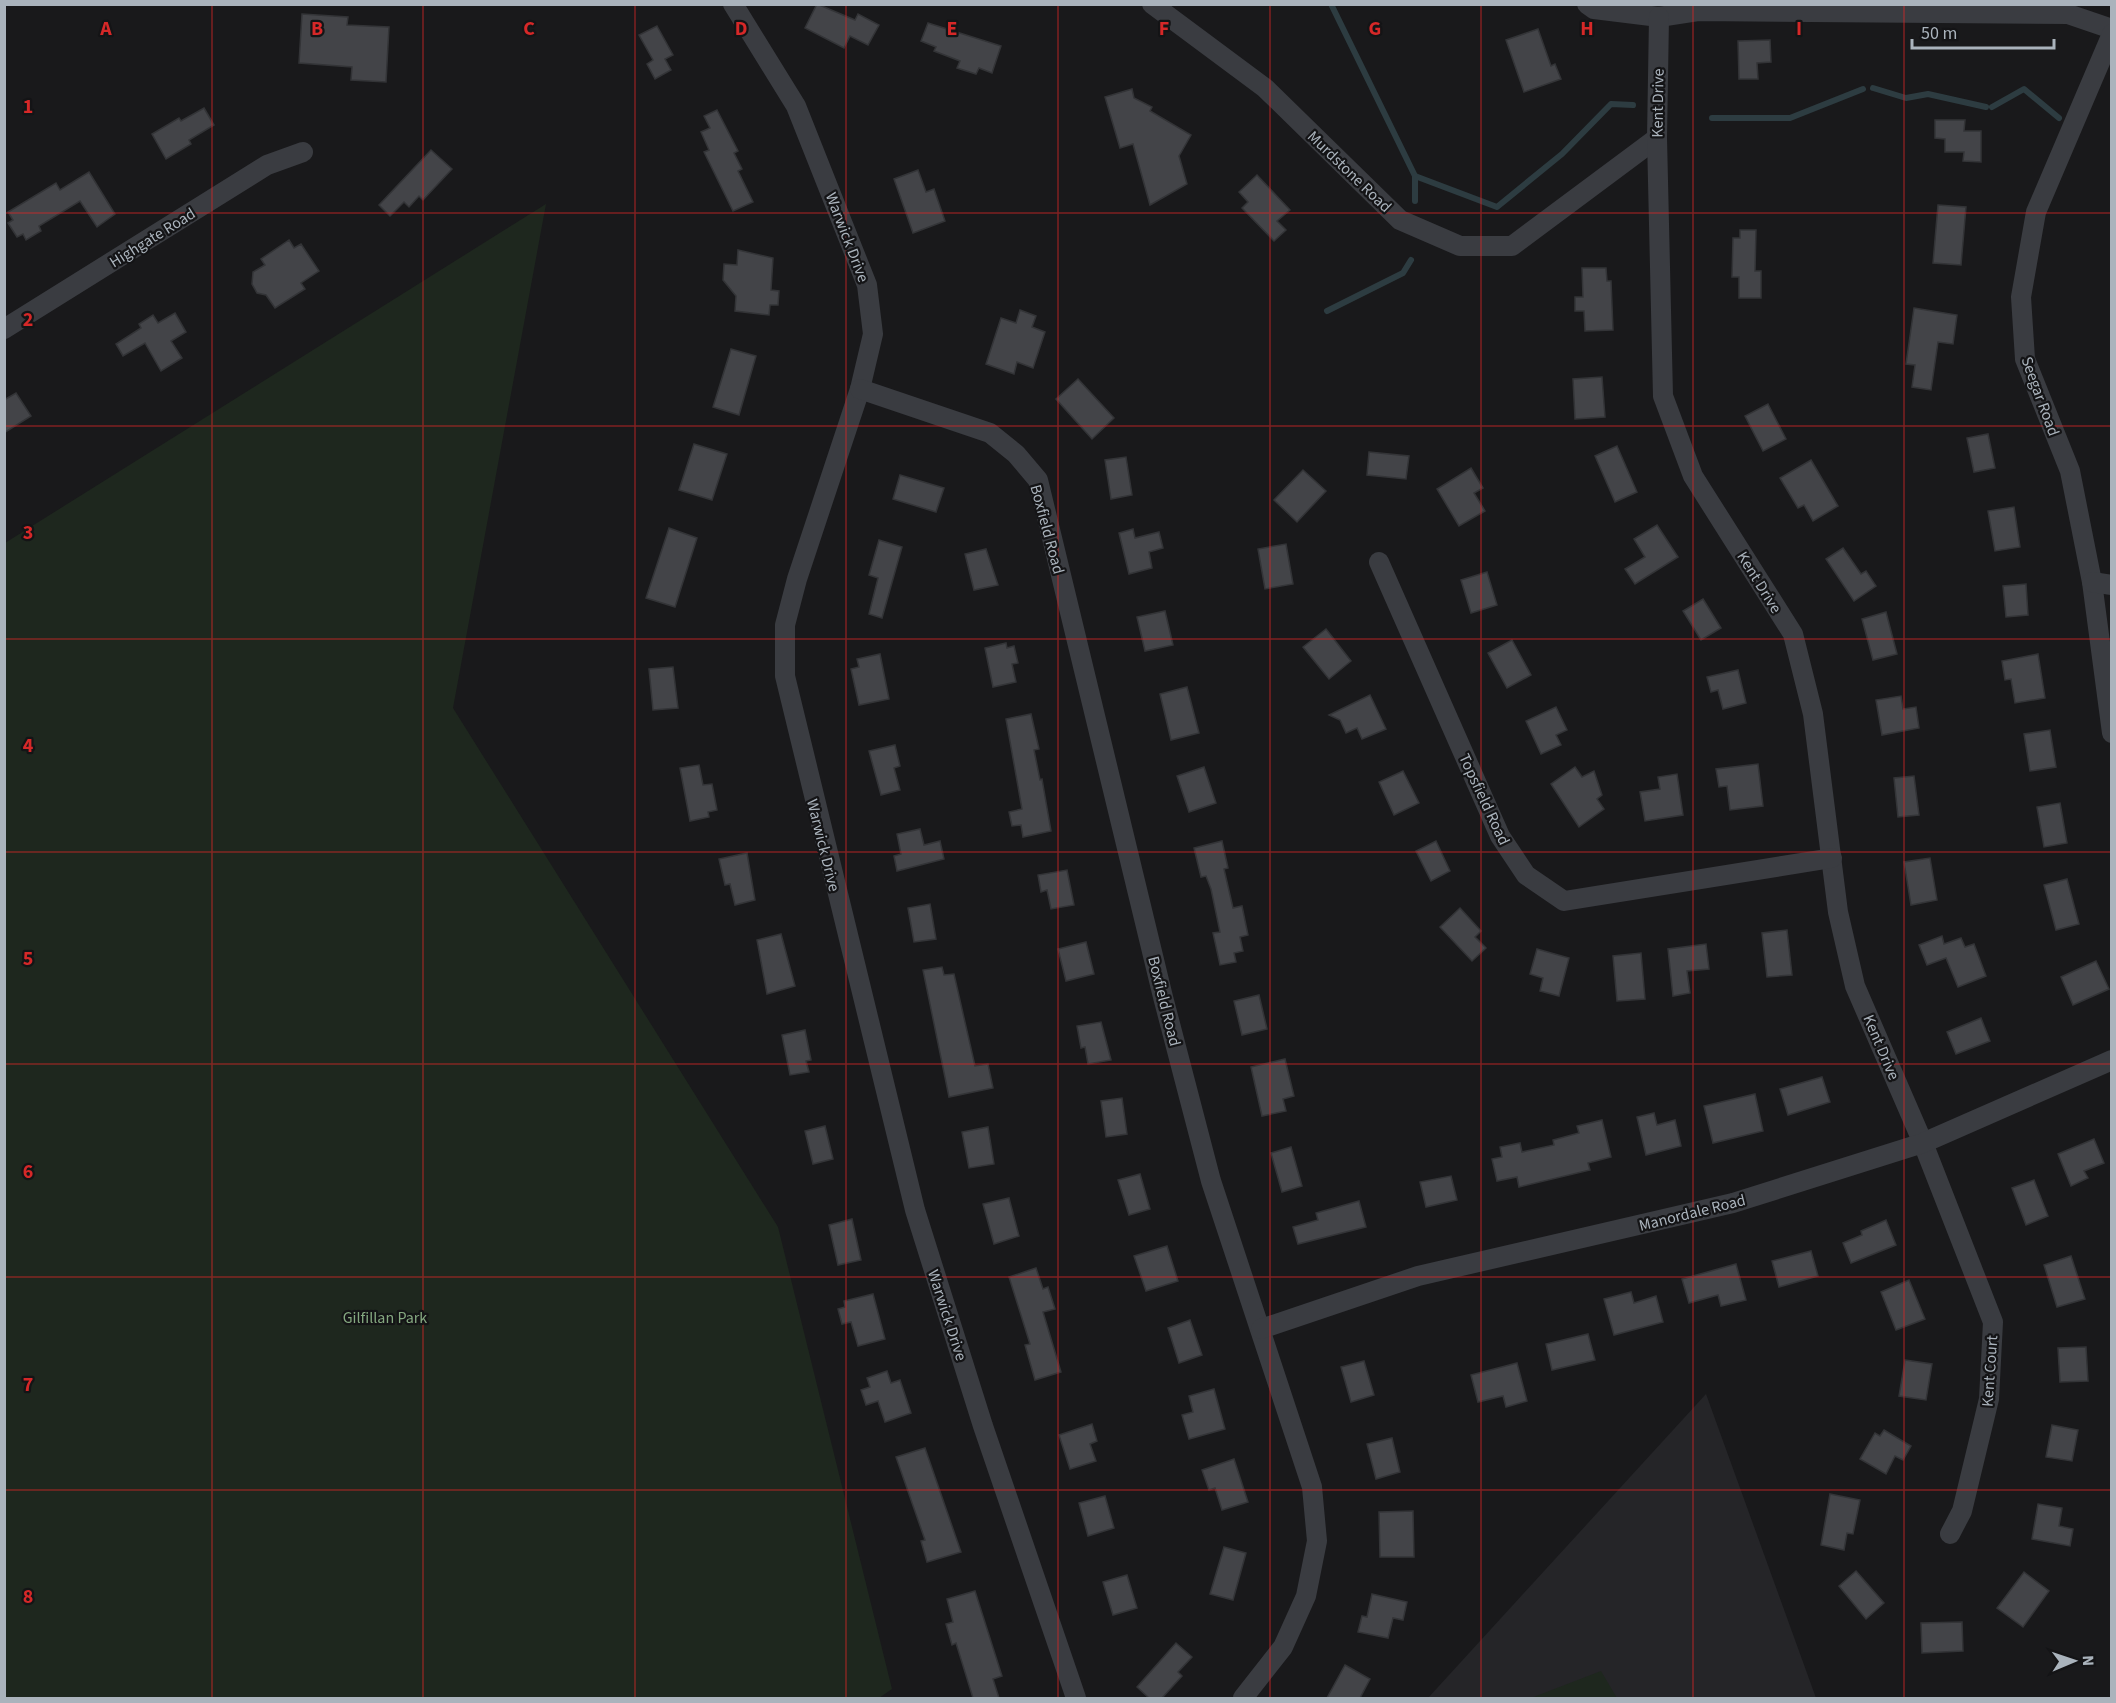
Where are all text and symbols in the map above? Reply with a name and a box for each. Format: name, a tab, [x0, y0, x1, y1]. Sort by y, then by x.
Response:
scale bar	[1912, 12, 2054, 50]
text: A	[99, 15, 112, 43]
text: B	[311, 15, 323, 43]
text: C	[523, 15, 535, 43]
text: D	[735, 15, 747, 43]
text: E	[947, 15, 957, 43]
text: F	[1159, 15, 1169, 43]
text: G	[1369, 15, 1381, 43]
text: H	[1580, 15, 1594, 43]
text: I	[1796, 15, 1802, 43]
text: 50 m	[1921, 21, 1957, 46]
street label: Kent Drive	[1646, 68, 1670, 138]
text: 1	[23, 93, 33, 121]
street label: Murdstone Road	[1302, 126, 1396, 218]
street label: Warwick Drive	[820, 189, 874, 286]
street label: Highgate Road	[105, 203, 200, 273]
text: 2	[23, 306, 33, 334]
street label: Seegar Road	[2015, 353, 2065, 439]
street label: Boxfield Road	[1025, 482, 1070, 577]
text: 3	[23, 519, 33, 547]
street label: Kent Drive	[1732, 547, 1787, 618]
text: 4	[23, 732, 34, 760]
street label: Topsfield Road	[1453, 750, 1515, 849]
street label: Warwick Drive	[801, 797, 845, 894]
text: 5	[23, 945, 33, 973]
street label: Boxfield Road	[1142, 954, 1186, 1049]
street label: Kent Drive	[1857, 1011, 1905, 1084]
text: 6	[23, 1158, 33, 1186]
street label: Manordale Road	[1637, 1189, 1748, 1237]
street label: Warwick Drive	[922, 1267, 972, 1364]
park label: Gilfillan Park	[343, 1307, 427, 1329]
street label: Kent Court	[1977, 1334, 2004, 1408]
text: 7	[23, 1371, 33, 1399]
text: 8	[23, 1583, 33, 1611]
north arrow	[2044, 1631, 2104, 1691]
text: N	[2077, 1655, 2099, 1666]

